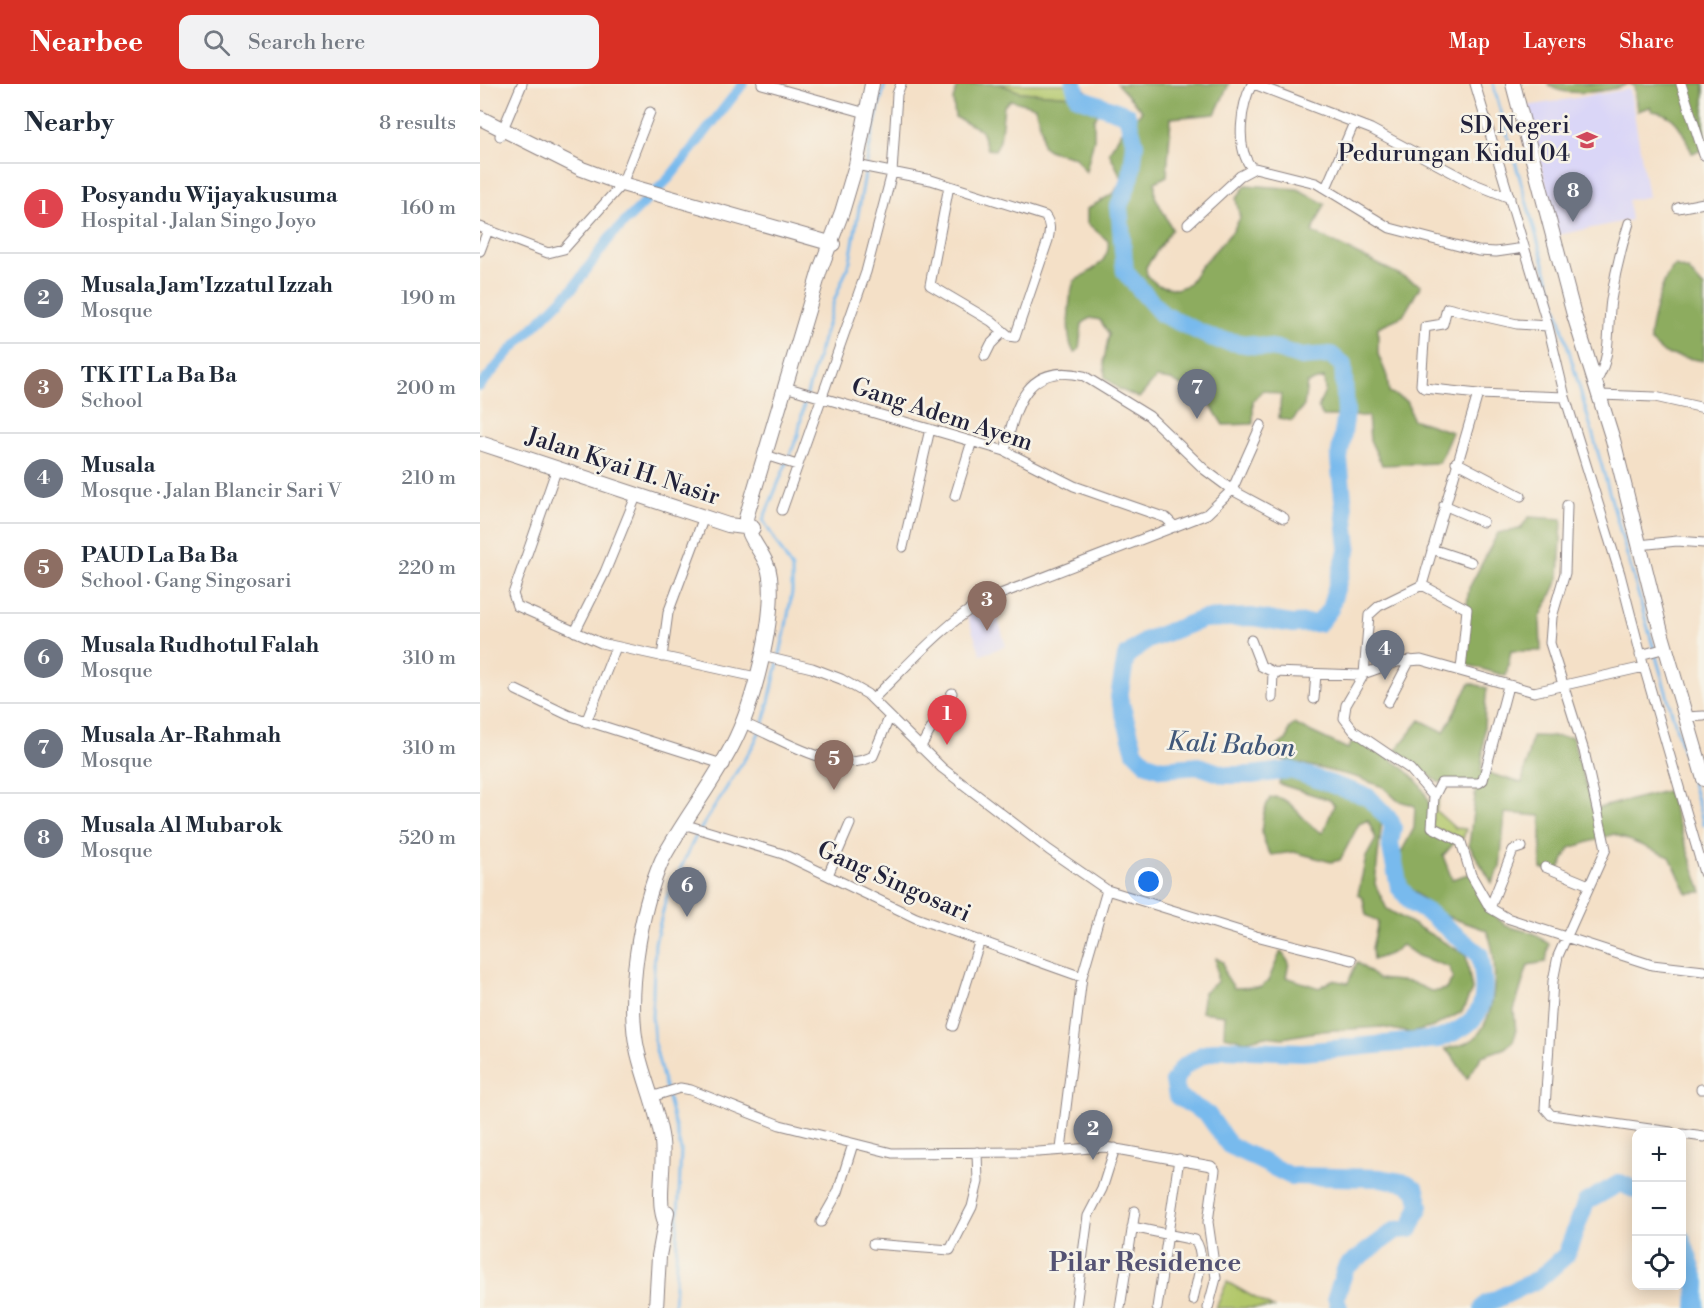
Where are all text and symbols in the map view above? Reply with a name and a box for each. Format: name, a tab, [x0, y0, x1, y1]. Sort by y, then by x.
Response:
search box	[179, 15, 599, 69]
text: Nearbee	[30, 25, 143, 60]
icon: search	[200, 26, 233, 59]
text: Search here	[248, 29, 365, 56]
text: Map	[1449, 29, 1490, 55]
text: Layers	[1523, 29, 1586, 55]
text: Share	[1619, 29, 1674, 55]
text: Nearby	[24, 107, 114, 139]
text: 8 results	[379, 111, 456, 136]
place label: SD Negeri Pedurungan Kidul 04	[1338, 111, 1570, 169]
school or university icon: SD Negeri Pedurungan Kidul 04	[1575, 128, 1599, 152]
pin: 8	[1554, 172, 1592, 222]
text: Posyandu Wijayakusuma	[81, 182, 338, 209]
text: 1	[39, 196, 48, 221]
text: 160 m	[401, 196, 456, 221]
text: Hospital · Jalan Singo Joyo	[81, 209, 316, 234]
text: Musala Jam'Izzatul Izzah	[81, 272, 333, 299]
text: 2	[37, 286, 50, 311]
text: 190 m	[401, 286, 456, 311]
text: Mosque	[81, 299, 153, 324]
text: TK IT La Ba Ba	[81, 362, 237, 389]
pin: 7	[1178, 370, 1216, 419]
street label: Gang Adem Ayem	[848, 372, 1036, 458]
text: 3	[37, 376, 50, 401]
text: 200 m	[396, 376, 456, 401]
text: School	[81, 389, 143, 414]
street label: Jalan Kyai H. Nasir	[521, 421, 724, 512]
text: Musala	[81, 452, 155, 479]
text: 4	[37, 466, 50, 491]
text: 210 m	[401, 466, 456, 491]
text: Mosque · Jalan Blancir Sari V	[81, 479, 342, 504]
text: PAUD La Ba Ba	[81, 542, 238, 569]
text: 5	[37, 556, 50, 581]
text: 220 m	[398, 556, 456, 581]
text: School · Gang Singosari	[81, 569, 292, 594]
pin: 3	[968, 582, 1006, 631]
pin: 4	[1366, 630, 1404, 680]
text: Musala Rudhotul Falah	[81, 632, 319, 659]
text: 6	[37, 646, 50, 671]
text: 310 m	[403, 646, 456, 671]
text: Mosque	[81, 659, 153, 684]
pin: 1	[928, 696, 966, 745]
text: Musala Ar-Rahmah	[81, 722, 281, 749]
water label: Kali Babon	[1166, 726, 1297, 764]
text: 7	[38, 736, 49, 761]
text: 310 m	[403, 736, 456, 761]
pin: 5	[814, 740, 854, 790]
text: Mosque	[81, 749, 153, 774]
text: Musala Al Mubarok	[81, 812, 283, 839]
text: 8	[37, 826, 50, 851]
text: 520 m	[399, 826, 456, 851]
street label: Gang Singosari	[813, 835, 975, 929]
text: Mosque	[81, 839, 153, 864]
your location	[1134, 867, 1163, 896]
pin: 6	[668, 868, 706, 917]
pin: 2	[1074, 1110, 1112, 1160]
map controls	[1632, 1128, 1686, 1290]
button: +	[1632, 1128, 1686, 1182]
button: −	[1632, 1182, 1686, 1236]
button: locate	[1632, 1236, 1686, 1290]
district label: Pilar Residence	[1049, 1247, 1241, 1279]

